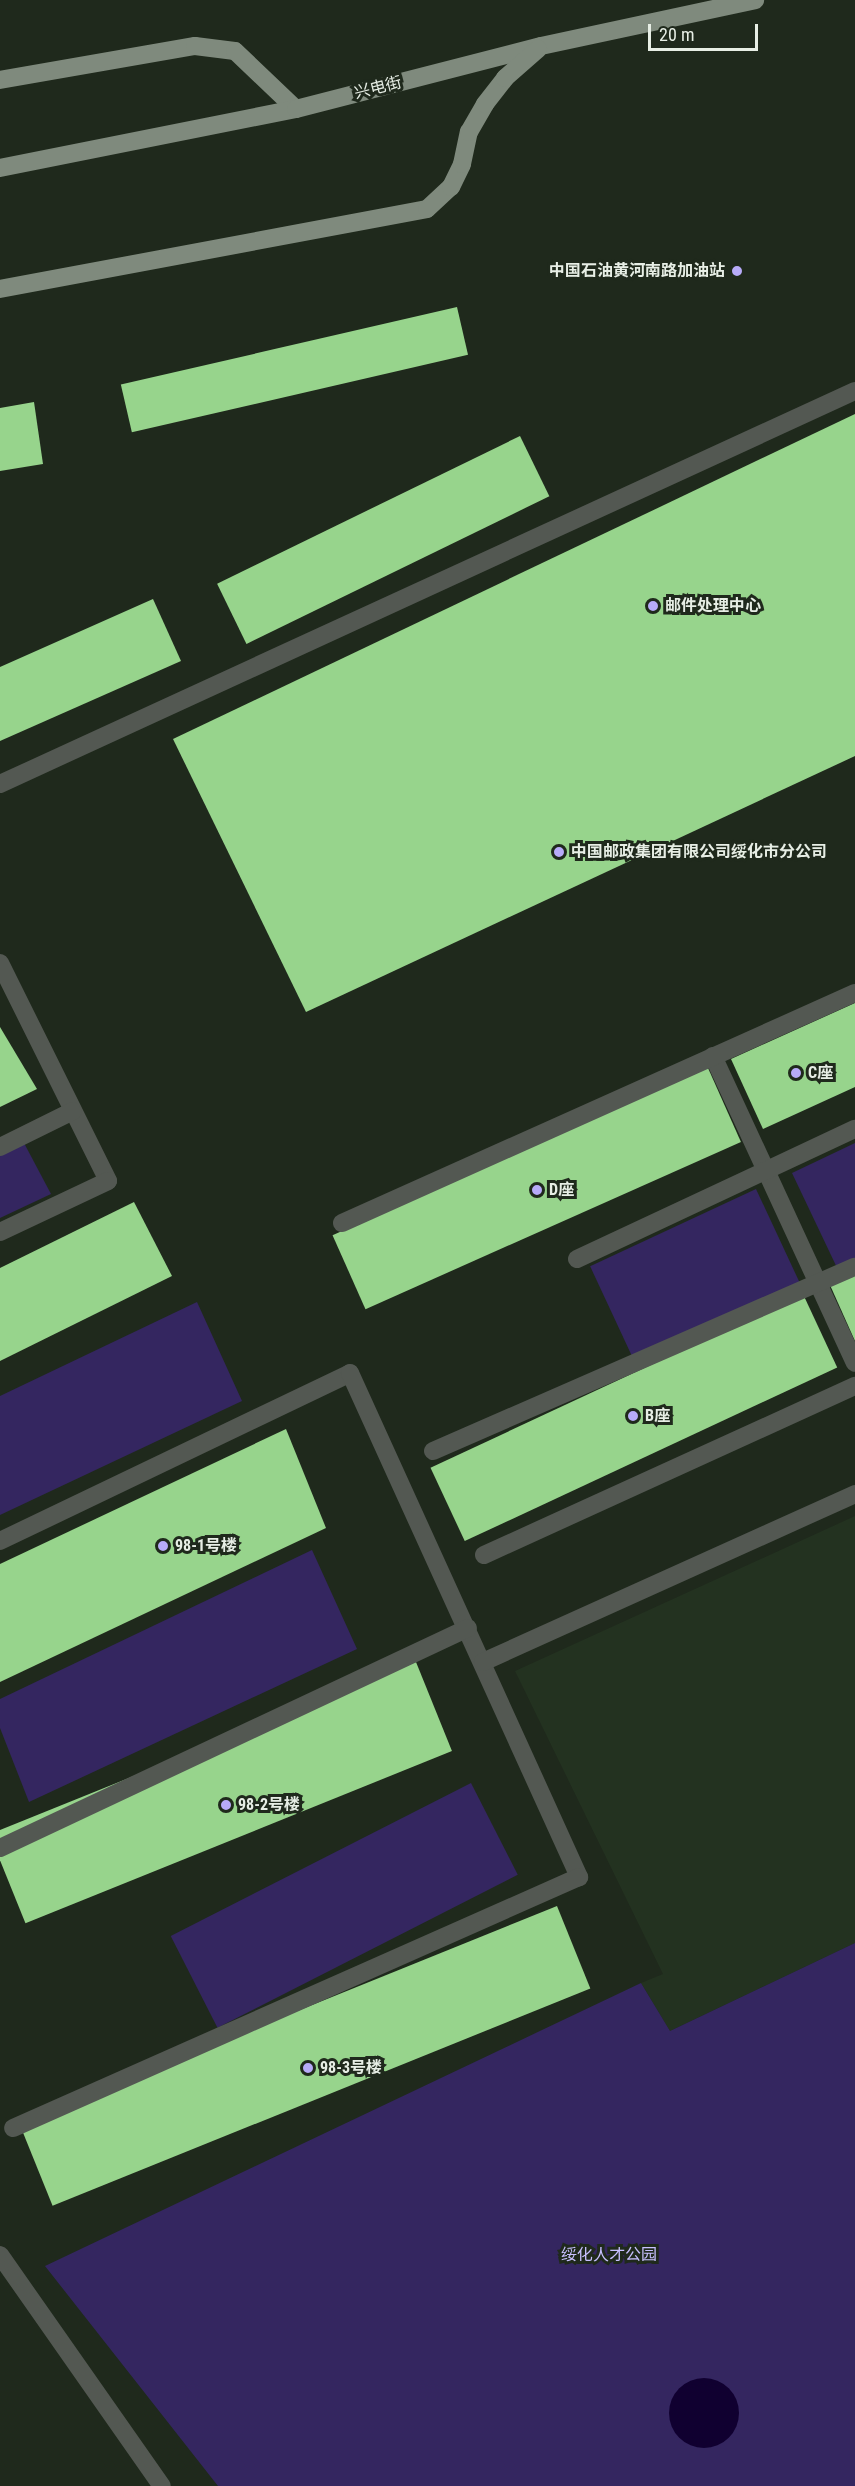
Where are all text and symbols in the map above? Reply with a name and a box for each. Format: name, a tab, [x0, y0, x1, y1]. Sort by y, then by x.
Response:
scale bar	[651, 12, 760, 50]
text: 20 m	[659, 24, 694, 45]
street label: 兴电街	[352, 73, 404, 103]
place label: 中国石油黄河南路加油站	[549, 261, 725, 281]
marker: 中国石油黄河南路加油站	[730, 264, 744, 278]
place label: 邮件处理中心	[665, 596, 761, 616]
marker: 邮件处理中心	[646, 599, 660, 613]
place label: 中国邮政集团有限公司绥化市分公司	[571, 842, 827, 862]
marker: 中国邮政集团有限公司绥化市分公司	[552, 845, 566, 859]
place label: C座	[808, 1063, 833, 1083]
marker: C座	[789, 1066, 803, 1080]
place label: D座	[549, 1180, 574, 1200]
marker: D座	[530, 1183, 544, 1197]
place label: B座	[645, 1406, 670, 1426]
marker: B座	[626, 1409, 640, 1423]
place label: 98-1号楼	[175, 1536, 237, 1556]
marker: 98-1号楼	[156, 1539, 170, 1553]
place label: 98-2号楼	[238, 1795, 300, 1815]
marker: 98-2号楼	[219, 1798, 233, 1812]
place label: 98-3号楼	[320, 2058, 382, 2078]
marker: 98-3号楼	[301, 2061, 315, 2075]
park label: 绥化人才公园	[561, 2245, 657, 2265]

